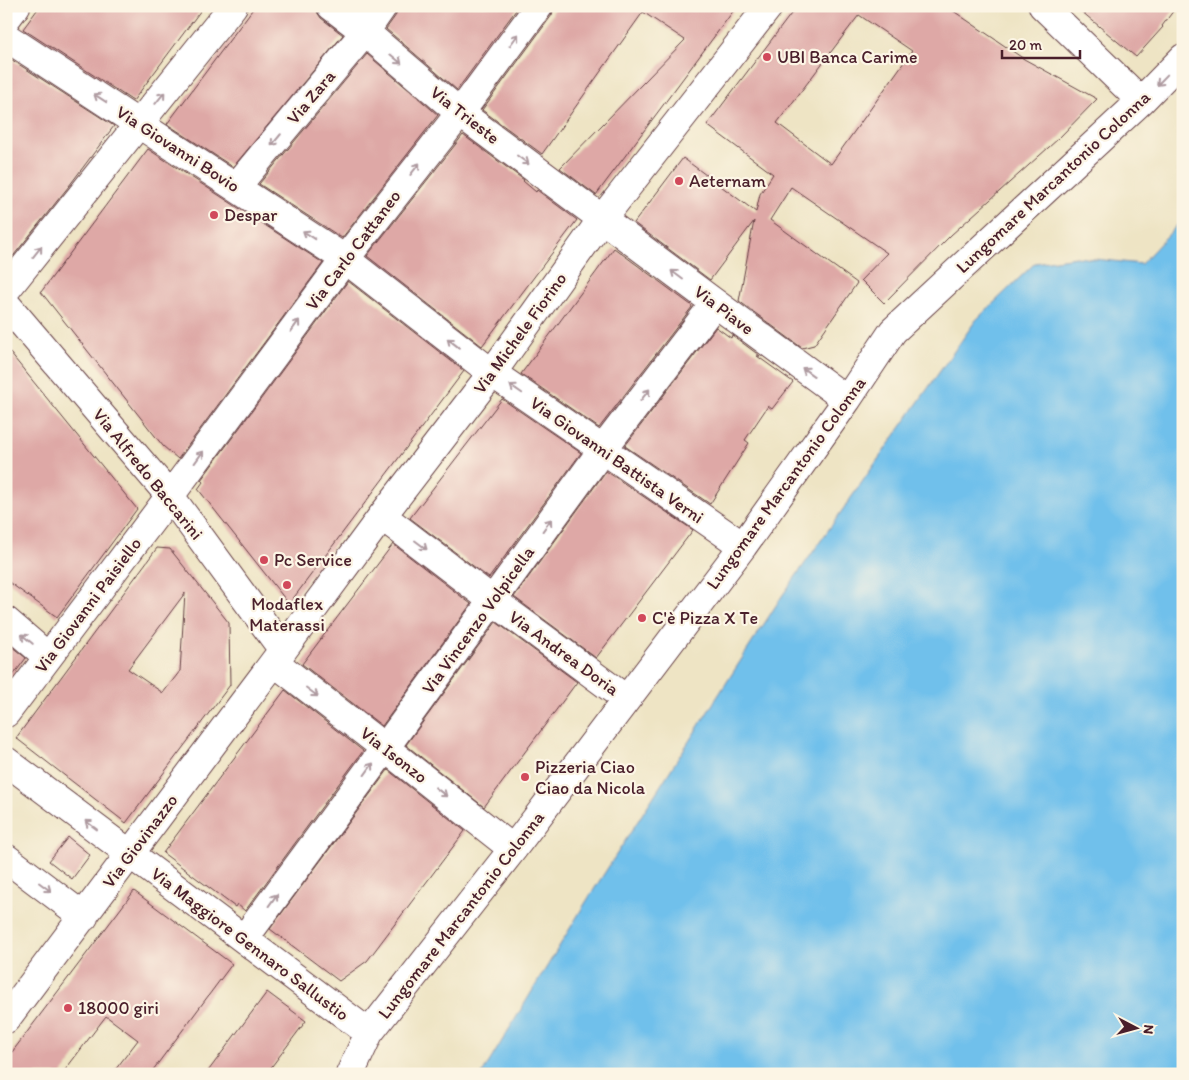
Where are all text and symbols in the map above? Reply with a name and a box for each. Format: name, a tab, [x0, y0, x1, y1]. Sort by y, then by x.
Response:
scale bar	[1002, 28, 1079, 60]
one-way arrow	[509, 33, 519, 47]
text: 20 m	[1009, 36, 1043, 54]
place label: UBI Banca Carime	[777, 46, 918, 68]
marker: UBI Banca Carime	[761, 51, 773, 63]
one-way arrow	[390, 53, 403, 64]
street label: Via Zara	[282, 65, 340, 129]
one-way arrow	[1156, 73, 1168, 86]
street label: Via Trieste	[426, 81, 504, 149]
street label: Lungomare Marcantonio Colonna	[951, 86, 1155, 278]
one-way arrow	[154, 91, 165, 104]
one-way arrow	[93, 93, 107, 103]
street label: Via Giovanni Bovio	[112, 101, 244, 197]
one-way arrow	[270, 133, 281, 146]
one-way arrow	[516, 155, 530, 165]
one-way arrow	[410, 163, 421, 176]
place label: Aeternam	[689, 170, 766, 192]
marker: Aeternam	[673, 175, 685, 187]
street label: Via Carlo Cattaneo	[301, 185, 405, 315]
place label: Despar	[224, 204, 278, 226]
marker: Despar	[208, 209, 220, 221]
one-way arrow	[302, 230, 316, 241]
one-way arrow	[31, 246, 42, 259]
street label: Via Michele Fiorino	[469, 268, 571, 398]
one-way arrow	[670, 270, 684, 280]
street label: Via Piave	[690, 280, 758, 340]
one-way arrow	[290, 320, 301, 333]
one-way arrow	[447, 337, 460, 348]
one-way arrow	[802, 366, 815, 377]
street label: Lungomare Marcantonio Colonna	[701, 372, 871, 594]
one-way arrow	[509, 384, 523, 394]
one-way arrow	[639, 389, 650, 402]
street label: Via Giovanni Battista Verni	[526, 392, 708, 528]
street label: Via Alfredo Baccarini	[88, 404, 208, 544]
one-way arrow	[194, 450, 204, 464]
one-way arrow	[542, 519, 553, 532]
street label: Via Giovanni Paisiello	[30, 533, 146, 677]
one-way arrow	[414, 540, 427, 551]
street label: Via Vincenzo Volpicella	[417, 541, 539, 698]
place label: Pc Service	[274, 549, 352, 571]
marker: Pc Service	[258, 554, 270, 566]
marker: Modaflex Materassi	[281, 579, 293, 591]
place label: Modaflex Materassi	[249, 593, 325, 636]
street label: Via Andrea Doria	[505, 606, 624, 701]
place label: C'è Pizza X Te	[652, 607, 758, 629]
marker: C'è Pizza X Te	[636, 612, 648, 624]
one-way arrow	[21, 634, 34, 645]
one-way arrow	[305, 687, 319, 697]
street label: Via Isonzo	[356, 722, 432, 788]
place label: Pizzeria Ciao Ciao da Nicola	[535, 756, 646, 799]
one-way arrow	[364, 762, 374, 776]
marker: Pizzeria Ciao Ciao da Nicola	[519, 771, 531, 783]
one-way arrow	[434, 786, 447, 797]
street label: Via Giovinazzo	[98, 790, 182, 892]
street label: Lungomare Marcantonio Colonna	[373, 806, 549, 1023]
one-way arrow	[84, 820, 98, 830]
street label: Via Maggiore Gennaro Sallustio	[147, 862, 353, 1026]
one-way arrow	[38, 882, 51, 893]
one-way arrow	[267, 894, 278, 907]
place label: 18000 giri	[78, 997, 159, 1019]
marker: 18000 giri	[62, 1002, 74, 1014]
north arrow	[1112, 1002, 1162, 1052]
text: N	[1139, 1024, 1157, 1035]

